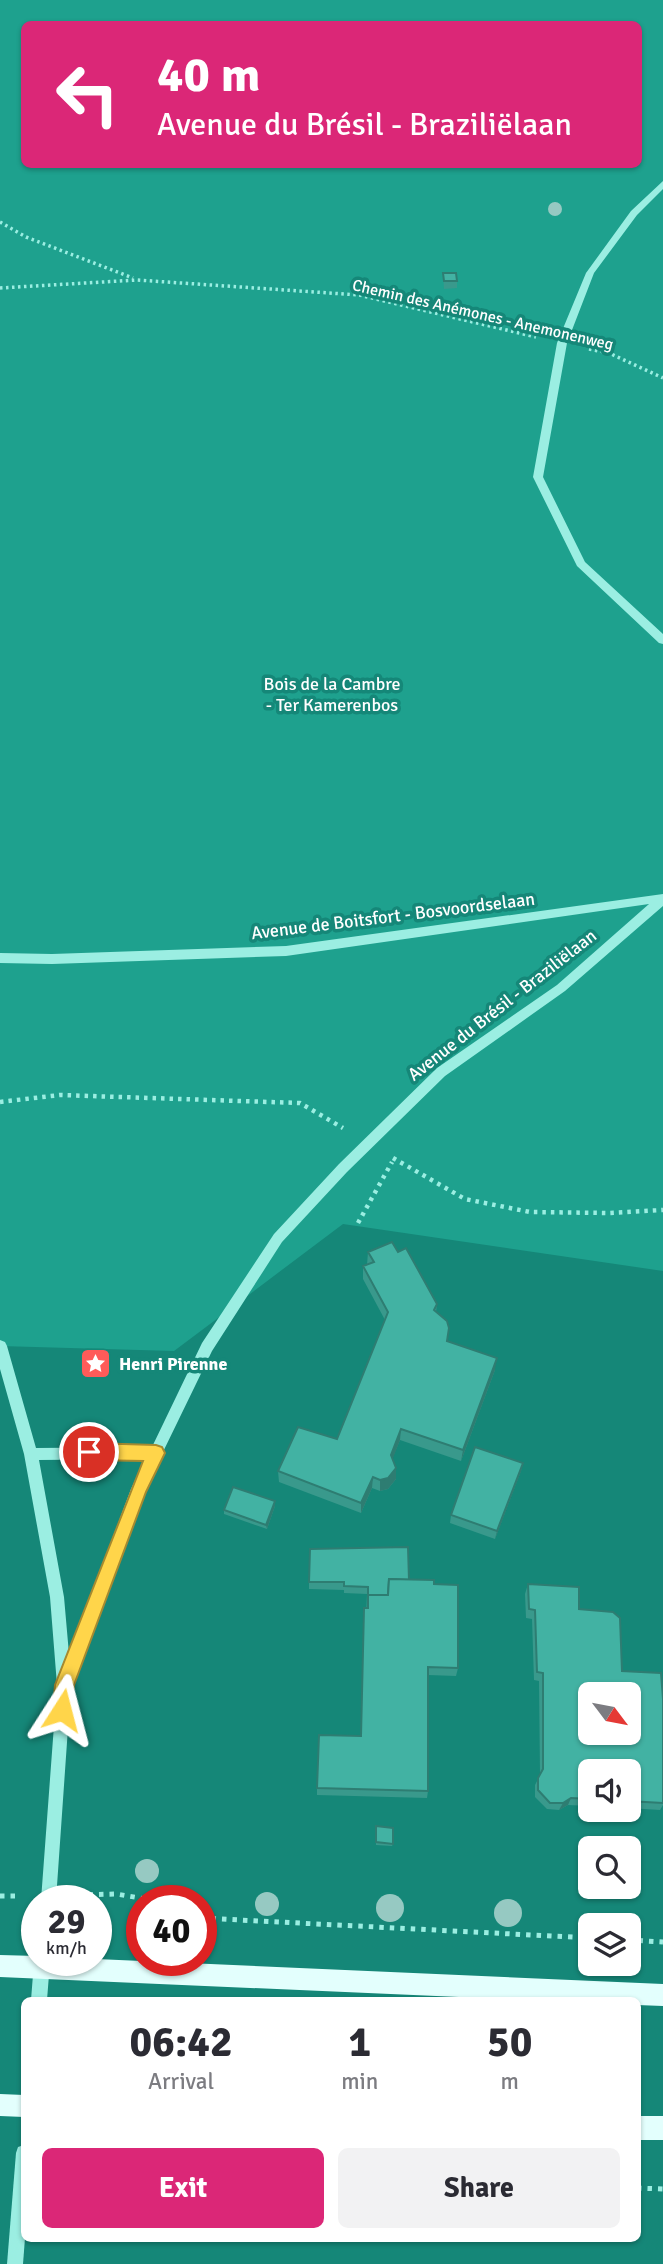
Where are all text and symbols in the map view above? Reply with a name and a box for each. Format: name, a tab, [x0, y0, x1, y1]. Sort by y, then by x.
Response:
text: 40 m	[157, 45, 260, 105]
icon: left	[42, 49, 133, 140]
text: Avenue du Brésil - Braziliëlaan	[157, 105, 572, 144]
street label: Chemin des Anémones - Anemonenweg	[350, 275, 615, 355]
park label: Bois de la Cambre - Ter Kamerenbos	[264, 673, 400, 716]
street label: Avenue de Boitsfort - Bosvoordselaan	[250, 888, 536, 944]
street label: Avenue du Brésil - Braziliëlaan	[403, 924, 601, 1086]
place icon: Henri Pirenne	[79, 1347, 113, 1381]
place label: Henri Pirenne	[119, 1353, 227, 1375]
pin	[59, 1422, 119, 1482]
icon: arrive	[70, 1433, 108, 1471]
position arrow	[25, 1673, 99, 1747]
north arrow	[578, 1682, 640, 1745]
map controls	[578, 1682, 641, 1976]
button: sound	[578, 1759, 641, 1822]
button: search	[578, 1836, 641, 1899]
speed limit sign: 40	[126, 1885, 217, 1976]
text: 29	[48, 1900, 85, 1943]
button: layers	[578, 1913, 641, 1976]
text: km/h	[46, 1937, 87, 1959]
text: 06:42	[130, 2017, 233, 2068]
text: 1	[349, 2017, 371, 2068]
text: 50	[487, 2017, 532, 2068]
text: Arrival	[148, 2067, 214, 2096]
text: min	[341, 2067, 378, 2096]
text: m	[501, 2067, 519, 2096]
button: Exit	[42, 2148, 324, 2228]
button: Share	[338, 2148, 620, 2228]

